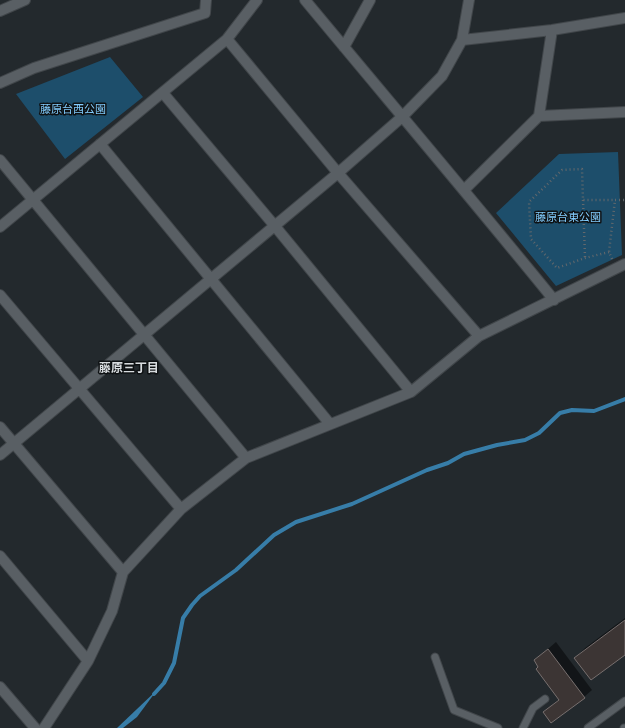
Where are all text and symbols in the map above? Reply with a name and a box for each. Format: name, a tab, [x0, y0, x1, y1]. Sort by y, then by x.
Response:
park label: 藤原台西公園	[40, 103, 106, 116]
park label: 藤原台東公園	[535, 211, 601, 224]
district label: 藤原三丁目	[99, 361, 159, 375]

